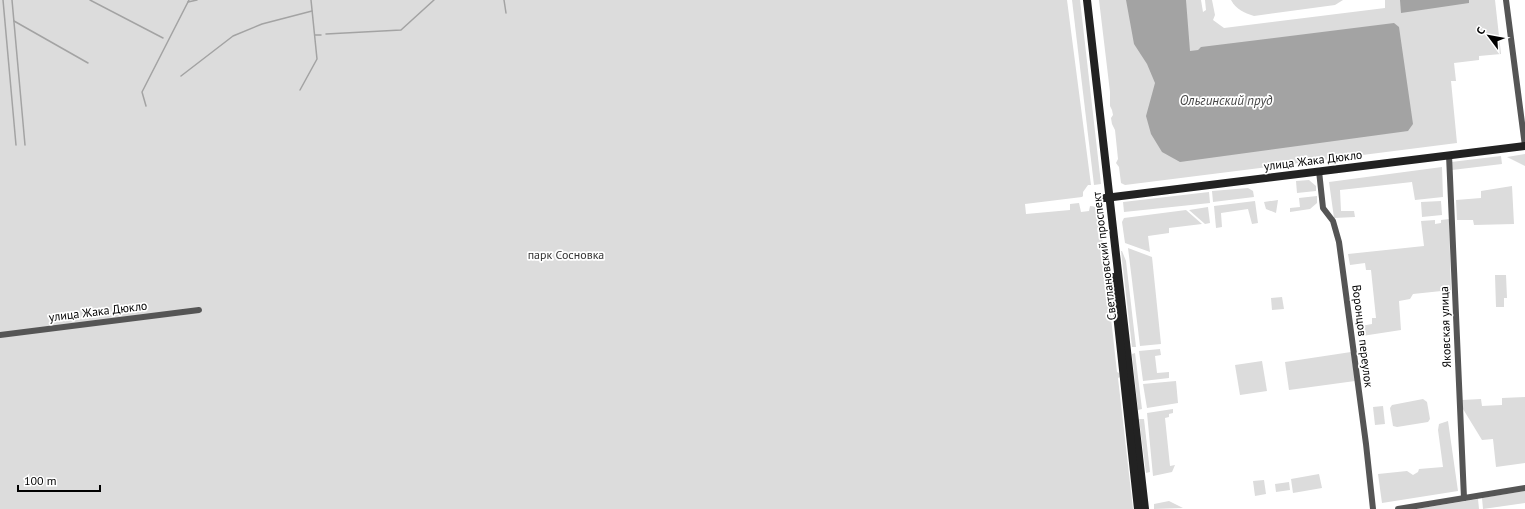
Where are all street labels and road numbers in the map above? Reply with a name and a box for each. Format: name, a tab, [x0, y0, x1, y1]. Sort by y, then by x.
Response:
street label: улица Жака Дюкло	[1263, 147, 1363, 173]
street label: Светлановский проспект	[1089, 191, 1119, 321]
street label: Воронцов переулок	[1349, 284, 1377, 389]
street label: Яковская улица	[1436, 286, 1454, 368]
street label: улица Жака Дюкло	[48, 298, 148, 324]

